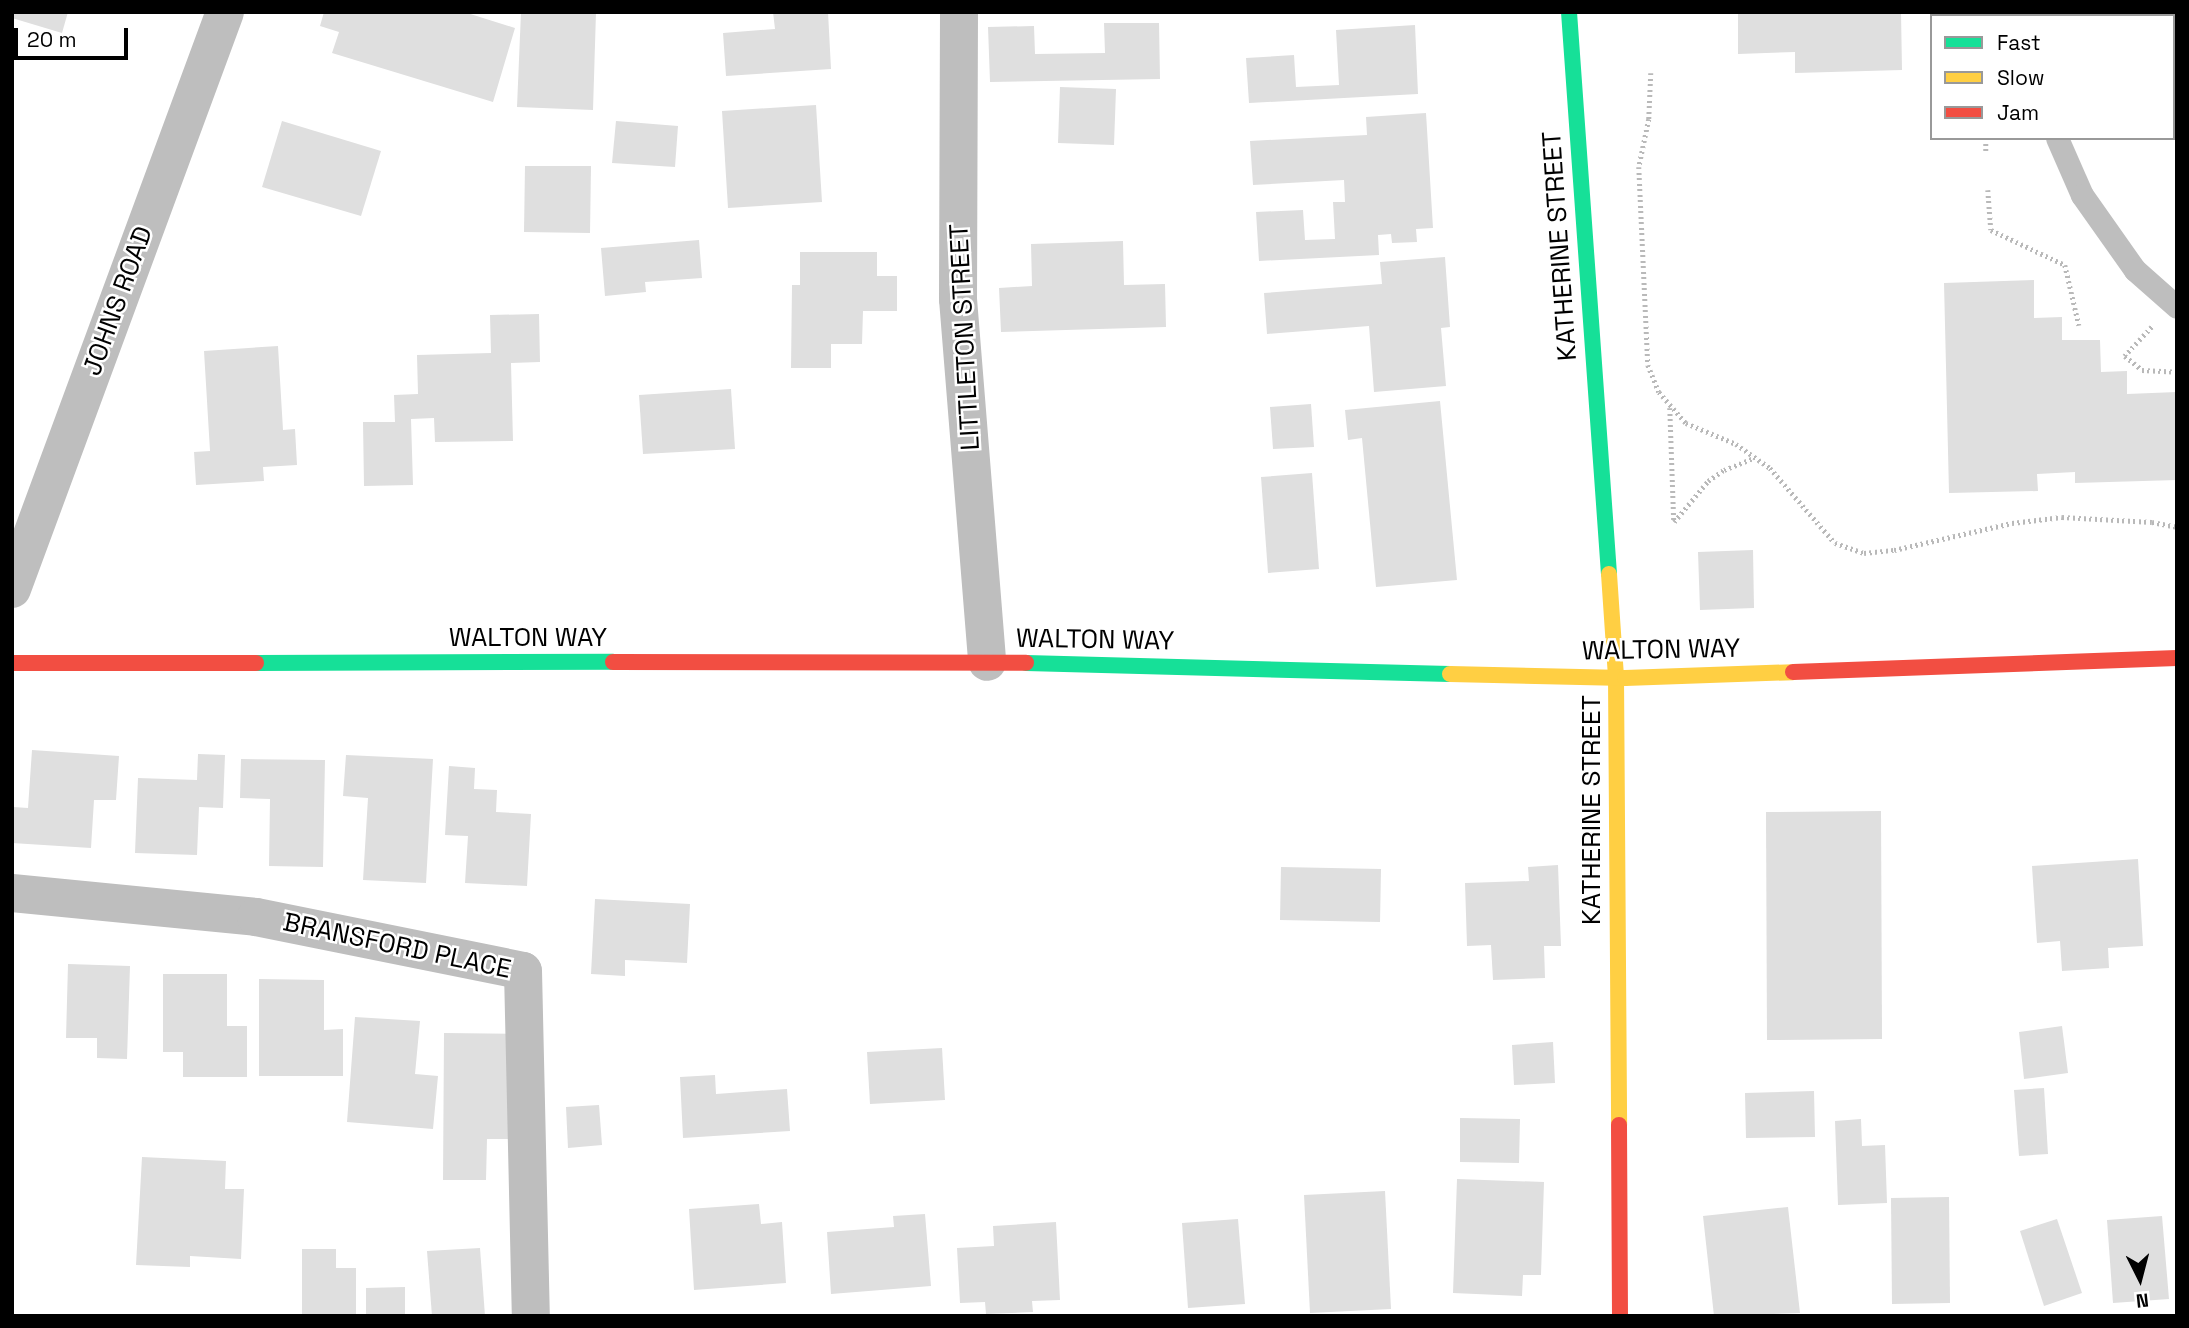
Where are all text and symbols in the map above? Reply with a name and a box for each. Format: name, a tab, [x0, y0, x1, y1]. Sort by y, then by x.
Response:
scale bar	[18, 14, 131, 58]
legend	[1930, 14, 2175, 140]
text: 20 m	[27, 26, 77, 53]
text: Fast	[1997, 29, 2041, 56]
text: Slow	[1997, 64, 2045, 91]
text: Jam	[1997, 99, 2039, 126]
street label: KATHERINE STREET	[1536, 130, 1584, 362]
street label: JOHNS ROAD	[77, 222, 159, 380]
street label: LITTLETON STREET	[943, 223, 987, 451]
street label: WALTON WAY	[449, 622, 607, 654]
street label: WALTON WAY	[1015, 623, 1175, 657]
street label: WALTON WAY	[1581, 633, 1741, 667]
street label: KATHERINE STREET	[1576, 695, 1608, 925]
street label: BRANSFORD PLACE	[280, 907, 514, 985]
north arrow	[2105, 1244, 2175, 1314]
text: N	[2135, 1287, 2150, 1313]

